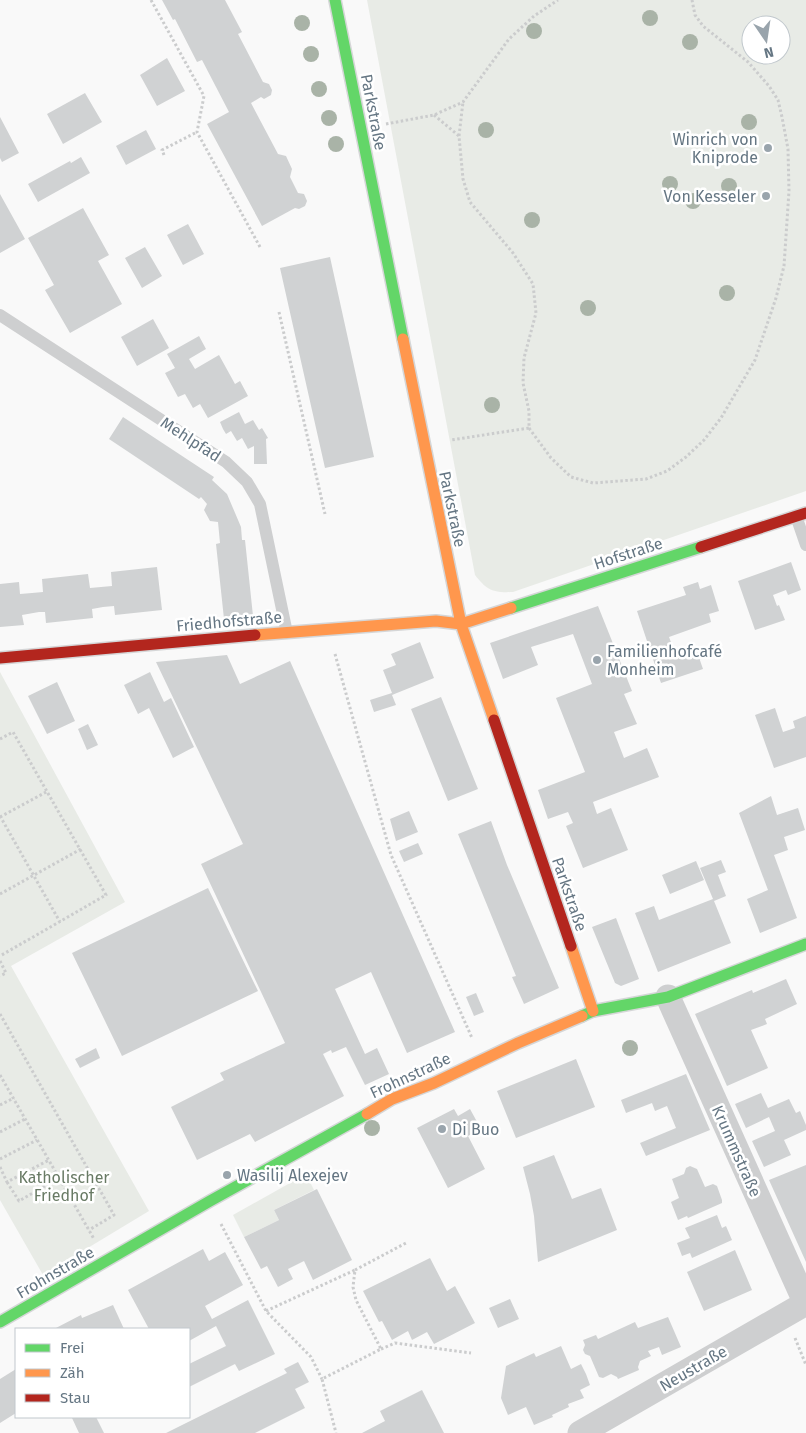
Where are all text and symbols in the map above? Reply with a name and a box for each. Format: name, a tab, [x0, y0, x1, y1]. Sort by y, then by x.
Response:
north arrow	[741, 15, 791, 65]
text: N	[762, 43, 775, 62]
street label: Parkstraße	[357, 72, 390, 152]
place label: Winrich von Kniprode	[672, 130, 758, 167]
marker: Winrich von Kniprode	[762, 142, 774, 154]
place label: Von Kesseler	[664, 187, 757, 206]
marker: Von Kesseler	[760, 190, 772, 202]
street label: Mehlpfad	[157, 413, 224, 466]
street label: Parkstraße	[435, 469, 470, 549]
street label: Hofstraße	[591, 533, 665, 574]
street label: Friedhofstraße	[175, 607, 283, 636]
place label: Familienhofcafé Monheim	[607, 642, 722, 679]
marker: Familienhofcafé Monheim	[591, 654, 603, 666]
street label: Parkstraße	[548, 855, 591, 934]
street label: Frohnstraße	[367, 1048, 454, 1102]
street label: Krummstraße	[708, 1103, 765, 1200]
place label: Di Buo	[452, 1120, 499, 1139]
marker: Di Buo	[436, 1123, 448, 1135]
place label: Wasilij Alexejev	[237, 1166, 348, 1185]
park label: Katholischer Friedhof	[18, 1168, 110, 1205]
marker: Wasilij Alexejev	[221, 1169, 233, 1181]
street label: Frohnstraße	[13, 1242, 98, 1302]
legend	[15, 1328, 190, 1418]
text: Frei	[60, 1339, 85, 1357]
street label: Neustraße	[656, 1342, 730, 1395]
text: Zäh	[60, 1364, 85, 1382]
text: Stau	[60, 1389, 90, 1407]

